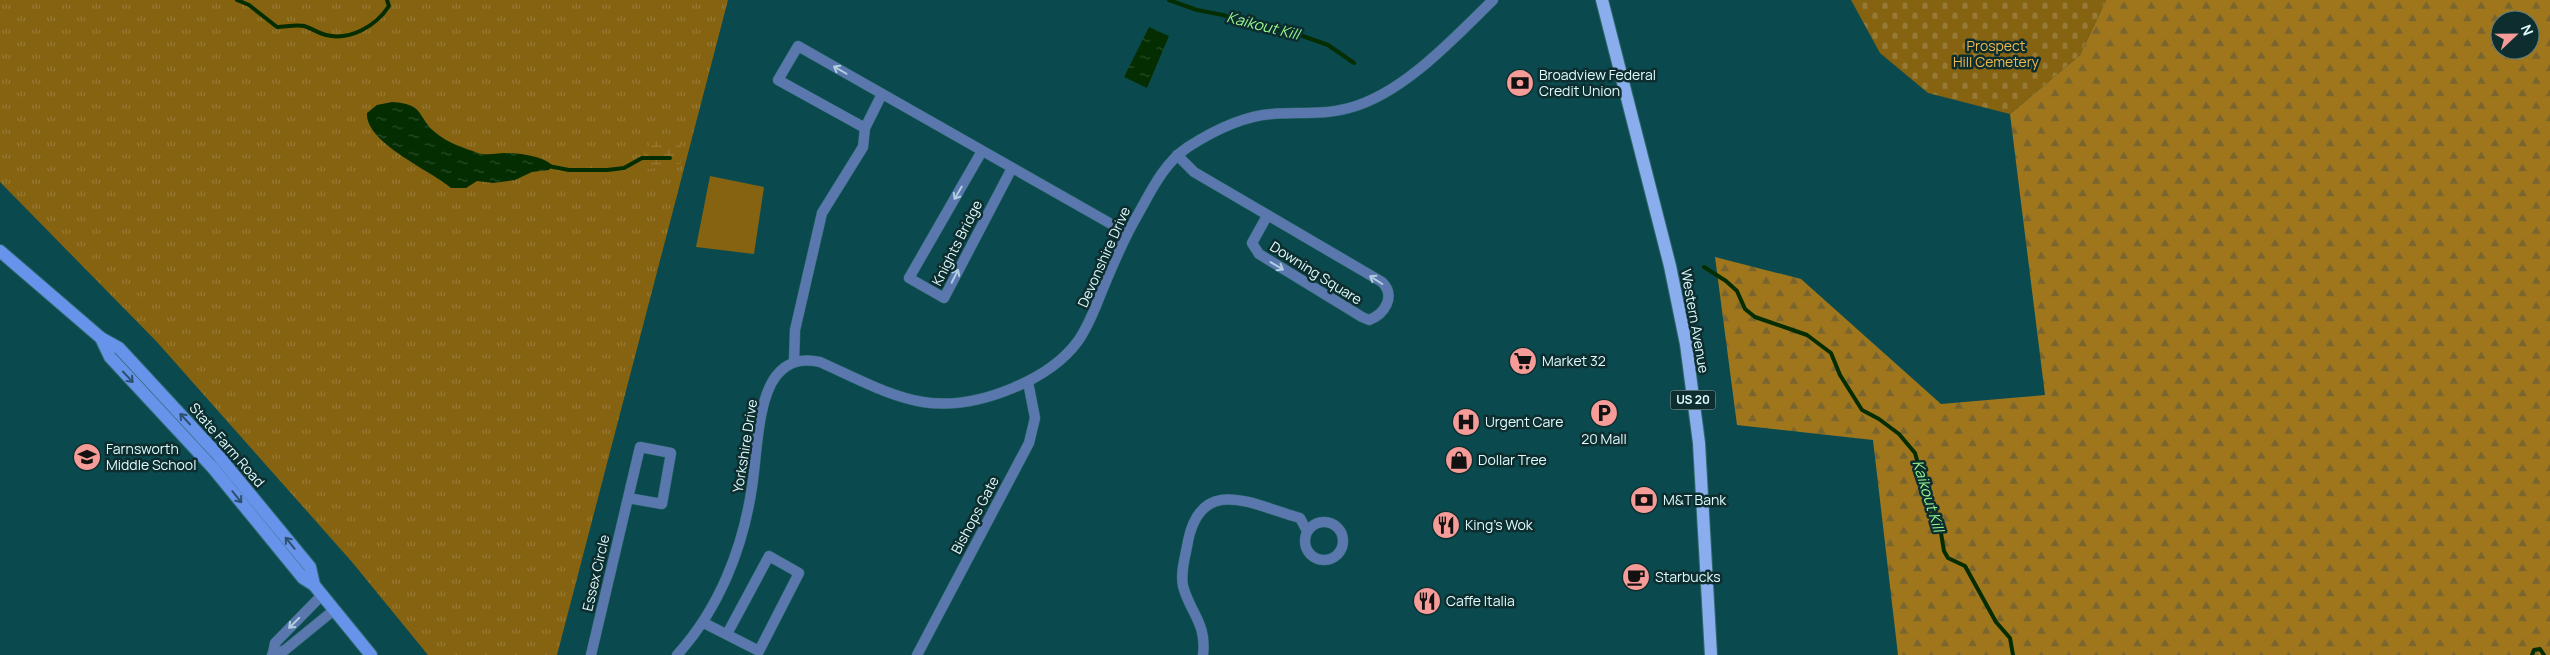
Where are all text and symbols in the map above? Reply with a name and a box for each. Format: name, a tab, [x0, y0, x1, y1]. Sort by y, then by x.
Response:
water label: Kaikout Kill	[1225, 6, 1304, 45]
north arrow	[2490, 10, 2540, 60]
text: N	[2517, 22, 2538, 38]
park label: Prospect Hill Cemetery	[1953, 36, 2040, 71]
one-way arrow	[833, 65, 847, 75]
place label: Broadview Federal Credit Union	[1539, 65, 1656, 100]
bank icon: Broadview Federal Credit Union	[1505, 68, 1535, 98]
one-way arrow	[952, 186, 962, 200]
street label: Knights Bridge	[927, 197, 986, 289]
street label: Devonshire Drive	[1073, 203, 1134, 310]
street label: Downing Square	[1267, 237, 1366, 309]
one-way arrow	[1270, 261, 1284, 271]
street label: Western Avenue	[1677, 267, 1714, 374]
one-way arrow	[951, 269, 960, 284]
one-way arrow	[1370, 274, 1384, 284]
supermarket icon: Market 32	[1508, 346, 1538, 376]
place label: Market 32	[1542, 351, 1606, 370]
one-way arrow	[122, 371, 134, 384]
road number: US 20	[1670, 390, 1716, 410]
street label: Yorkshire Drive	[728, 398, 761, 494]
parking icon: 20 Mall	[1589, 398, 1619, 428]
street label: State Farm Road	[186, 399, 269, 491]
hospital icon: Urgent Care	[1451, 407, 1481, 437]
place label: Urgent Care	[1485, 412, 1563, 431]
one-way arrow	[179, 413, 191, 426]
place label: 20 Mall	[1581, 429, 1627, 448]
place label: Farnsworth Middle School	[106, 439, 196, 474]
school or university icon: Farnsworth Middle School	[72, 442, 102, 472]
shop icon: Dollar Tree	[1444, 445, 1474, 475]
place label: Dollar Tree	[1478, 450, 1547, 469]
water label: Kaikout Kill	[1908, 457, 1950, 537]
street label: Bishops Gate	[946, 473, 1003, 557]
bank icon: M&T Bank	[1629, 485, 1659, 515]
place label: M&T Bank	[1663, 490, 1727, 509]
one-way arrow	[232, 491, 243, 504]
restaurant icon: King’s Wok	[1431, 510, 1461, 540]
place label: King’s Wok	[1465, 515, 1534, 534]
street label: Essex Circle	[577, 533, 614, 613]
one-way arrow	[285, 537, 296, 550]
cafe icon: Starbucks	[1621, 562, 1651, 592]
place label: Starbucks	[1655, 567, 1721, 586]
restaurant icon: Caffe Italia	[1412, 586, 1442, 616]
place label: Caffe Italia	[1446, 591, 1515, 610]
one-way arrow	[288, 617, 301, 629]

